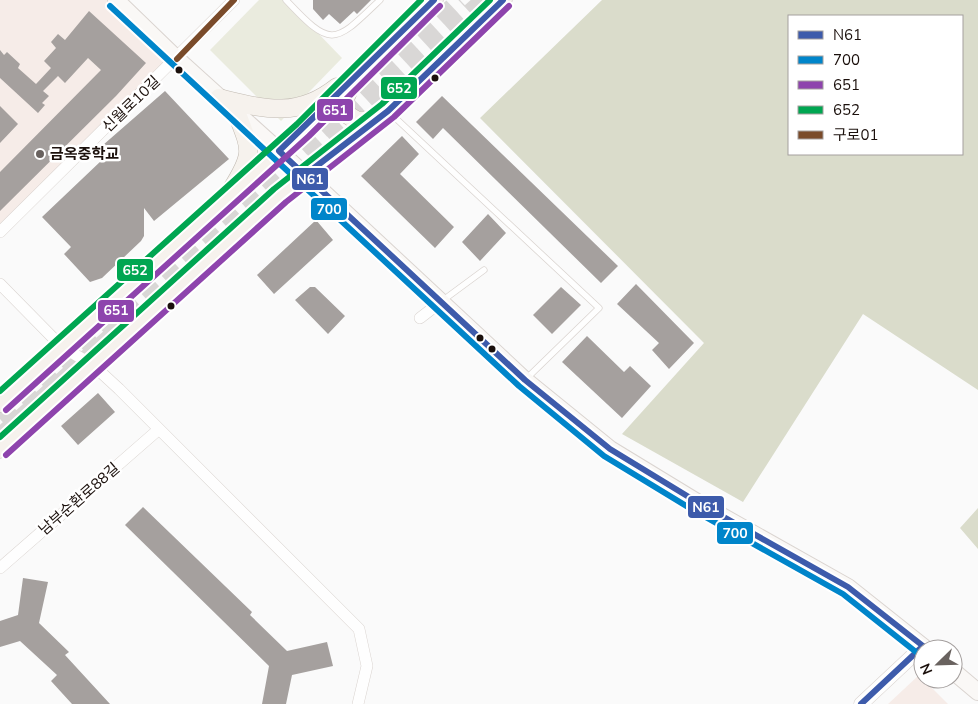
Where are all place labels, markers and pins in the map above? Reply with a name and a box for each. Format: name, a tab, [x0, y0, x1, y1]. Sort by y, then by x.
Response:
unlabelled marker	[174, 65, 184, 75]
unlabelled marker	[430, 73, 440, 83]
place label: 금옥중학교	[50, 144, 119, 164]
marker: 금옥중학교	[34, 148, 46, 160]
unlabelled marker	[166, 301, 176, 311]
unlabelled marker	[475, 333, 485, 343]
unlabelled marker	[487, 344, 497, 354]

